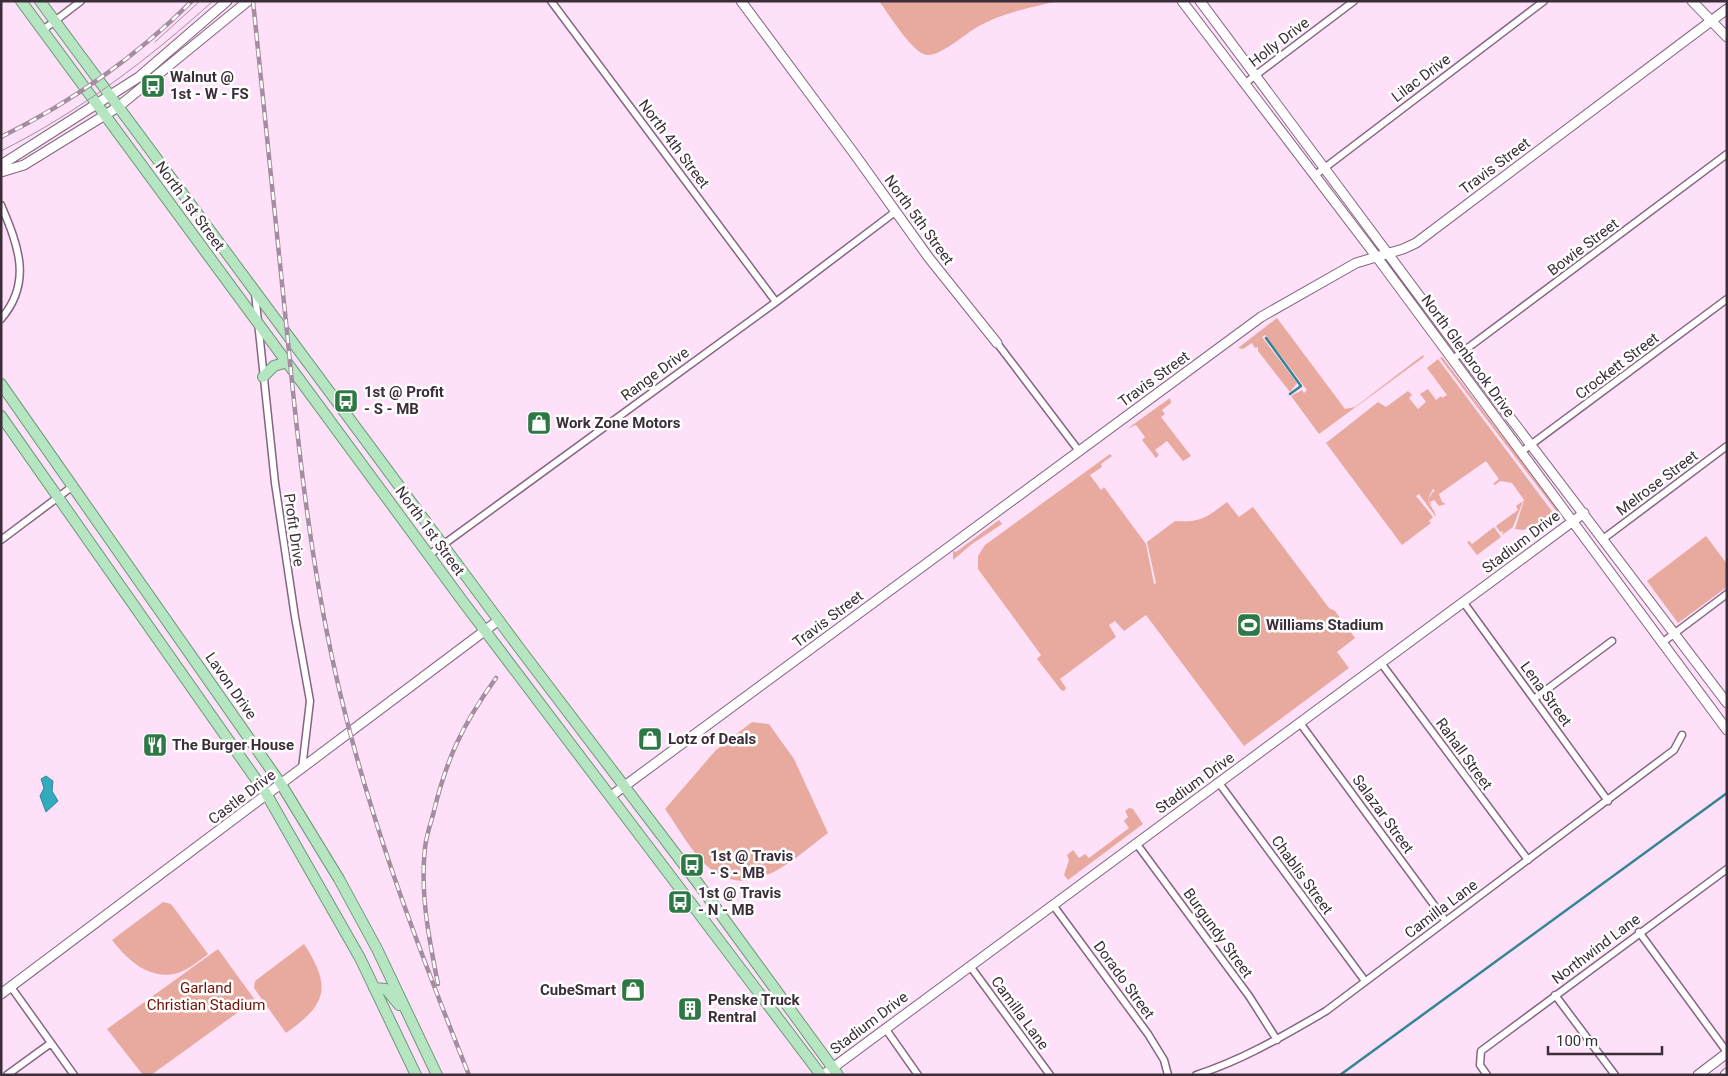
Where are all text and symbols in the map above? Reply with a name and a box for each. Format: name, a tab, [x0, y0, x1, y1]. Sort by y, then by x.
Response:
street label: Holly Drive	[1245, 13, 1313, 71]
street label: Lilac Drive	[1388, 50, 1454, 106]
place label: Walnut @ 1st - W - FS	[170, 68, 249, 103]
bus stop icon: Walnut @ 1st - W - FS	[140, 73, 166, 99]
street label: North 4th Street	[635, 96, 713, 192]
street label: Travis Street	[1456, 134, 1534, 198]
street label: North 1st Street	[152, 158, 228, 254]
street label: North 5th Street	[880, 172, 958, 268]
street label: Bowie Street	[1544, 214, 1622, 279]
street label: North Glenbrook Drive	[1417, 291, 1519, 421]
street label: Crockett Street	[1572, 329, 1662, 403]
street label: Range Drive	[618, 343, 692, 405]
street label: Travis Street	[1115, 347, 1193, 411]
place label: 1st @ Profit - S - MB	[364, 383, 444, 418]
bus stop icon: 1st @ Profit - S - MB	[333, 388, 359, 414]
shop icon: Work Zone Motors	[526, 410, 552, 436]
place label: Work Zone Motors	[556, 414, 681, 432]
street label: Melrose Street	[1613, 447, 1701, 519]
street label: North 1st Street	[392, 483, 468, 579]
street label: Profit Drive	[280, 492, 308, 568]
street label: Stadium Drive	[1478, 507, 1564, 577]
street label: Travis Street	[789, 587, 867, 651]
sports icon: Williams Stadium	[1236, 612, 1262, 638]
place label: Williams Stadium	[1266, 616, 1384, 634]
street label: Lavon Drive	[201, 649, 261, 723]
street label: Lena Street	[1516, 658, 1576, 730]
street label: Rahall Street	[1432, 715, 1496, 794]
shop icon: Lotz of Deals	[637, 726, 663, 752]
place label: Lotz of Deals	[668, 730, 756, 748]
restaurant icon: The Burger House	[142, 732, 168, 758]
place label: The Burger House	[172, 736, 294, 754]
street label: Stadium Drive	[1152, 748, 1238, 818]
street label: Castle Drive	[205, 766, 279, 828]
street label: Salazar Street	[1348, 771, 1418, 857]
street label: Chablis Street	[1267, 832, 1337, 918]
place label: 1st @ Travis - S - MB	[710, 847, 793, 882]
bus stop icon: 1st @ Travis - S - MB	[679, 852, 705, 878]
street label: Camilla Lane	[1401, 876, 1481, 942]
place label: 1st @ Travis - N - MB	[698, 884, 781, 919]
street label: Burgundy Street	[1179, 885, 1257, 981]
bus stop icon: 1st @ Travis - N - MB	[667, 889, 693, 915]
street label: Northwind Lane	[1548, 910, 1644, 988]
street label: Dorado Street	[1090, 938, 1158, 1022]
street label: Camilla Lane	[987, 973, 1053, 1053]
shop icon: CubeSmart	[620, 977, 646, 1003]
park label: Garland Christian Stadium	[147, 979, 265, 1014]
place label: CubeSmart	[540, 981, 616, 999]
street label: Stadium Drive	[826, 988, 912, 1058]
place label: Penske Truck Rentral	[708, 991, 801, 1026]
building icon: Penske Truck Rentral	[677, 996, 703, 1022]
scale bar	[1548, 1024, 1662, 1056]
text: 100 m	[1556, 1032, 1598, 1050]

